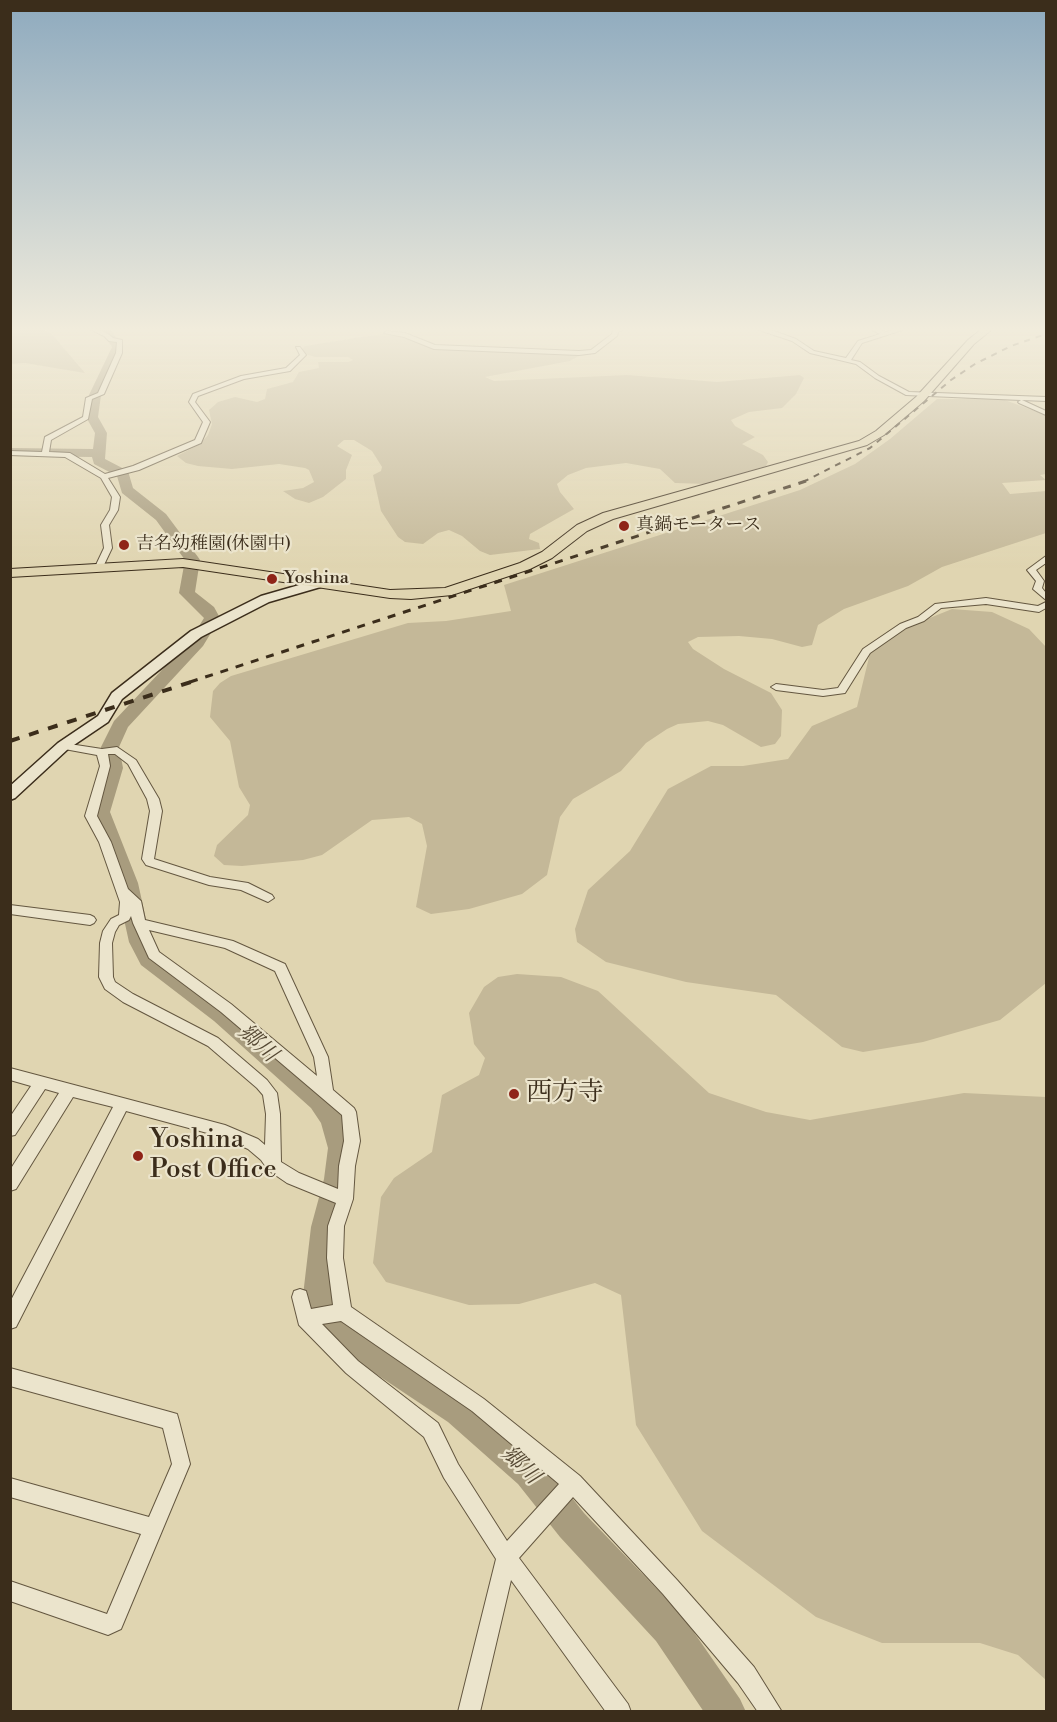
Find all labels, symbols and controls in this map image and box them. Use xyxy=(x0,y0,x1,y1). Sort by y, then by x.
place label: 真鍋モータース xyxy=(636,515,761,537)
marker: 真鍋モータース xyxy=(617,519,631,533)
place label: 吉名幼稚園(休園中) xyxy=(136,534,291,556)
marker: 吉名幼稚園(休園中) xyxy=(117,538,131,552)
place label: Yoshina xyxy=(284,568,349,590)
marker: Yoshina xyxy=(265,572,279,586)
water label: 郷川 xyxy=(232,1019,282,1069)
place label: 西方寺 xyxy=(526,1078,604,1110)
marker: 西方寺 xyxy=(507,1087,521,1101)
place label: Yoshina Post Office xyxy=(150,1125,277,1186)
marker: Yoshina Post Office xyxy=(131,1149,145,1163)
water label: 郷川 xyxy=(495,1441,545,1491)

